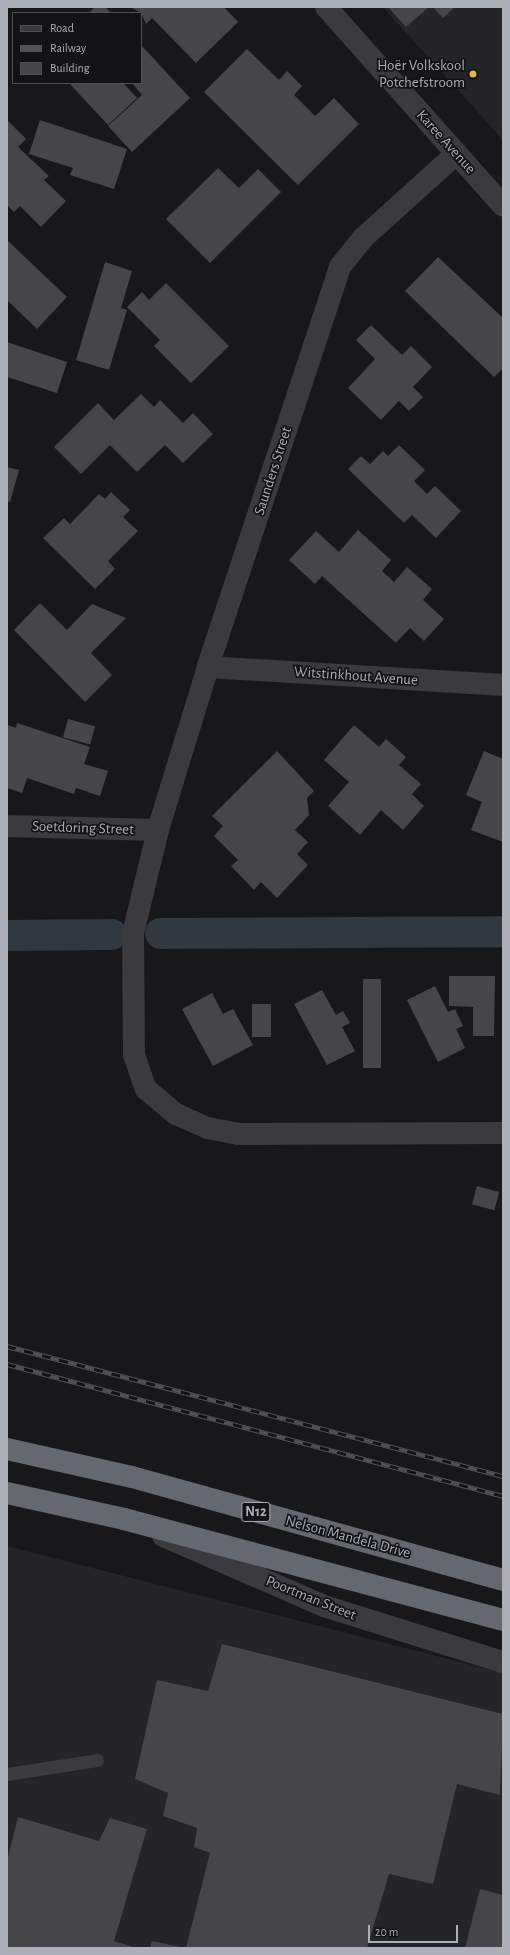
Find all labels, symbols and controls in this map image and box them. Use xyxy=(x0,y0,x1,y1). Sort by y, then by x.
legend xyxy=(12,12,142,84)
text: Road xyxy=(50,22,74,34)
text: Railway xyxy=(50,42,86,54)
place label: Hoër Volkskool Potchefstroom xyxy=(377,56,465,91)
text: Building xyxy=(50,62,90,74)
marker: Hoër Volkskool Potchefstroom xyxy=(468,69,478,79)
street label: Karee Avenue xyxy=(413,106,479,178)
street label: Saunders Street xyxy=(250,425,296,517)
street label: Witstinkhout Avenue xyxy=(293,663,419,689)
street label: Soetdoring Street xyxy=(32,817,134,839)
road number: N12 xyxy=(241,1500,271,1524)
street label: Nelson Mandela Drive xyxy=(283,1512,413,1562)
street label: Poortman Street xyxy=(263,1572,359,1624)
scale bar xyxy=(370,1917,460,1943)
text: 20 m xyxy=(375,1926,398,1938)

